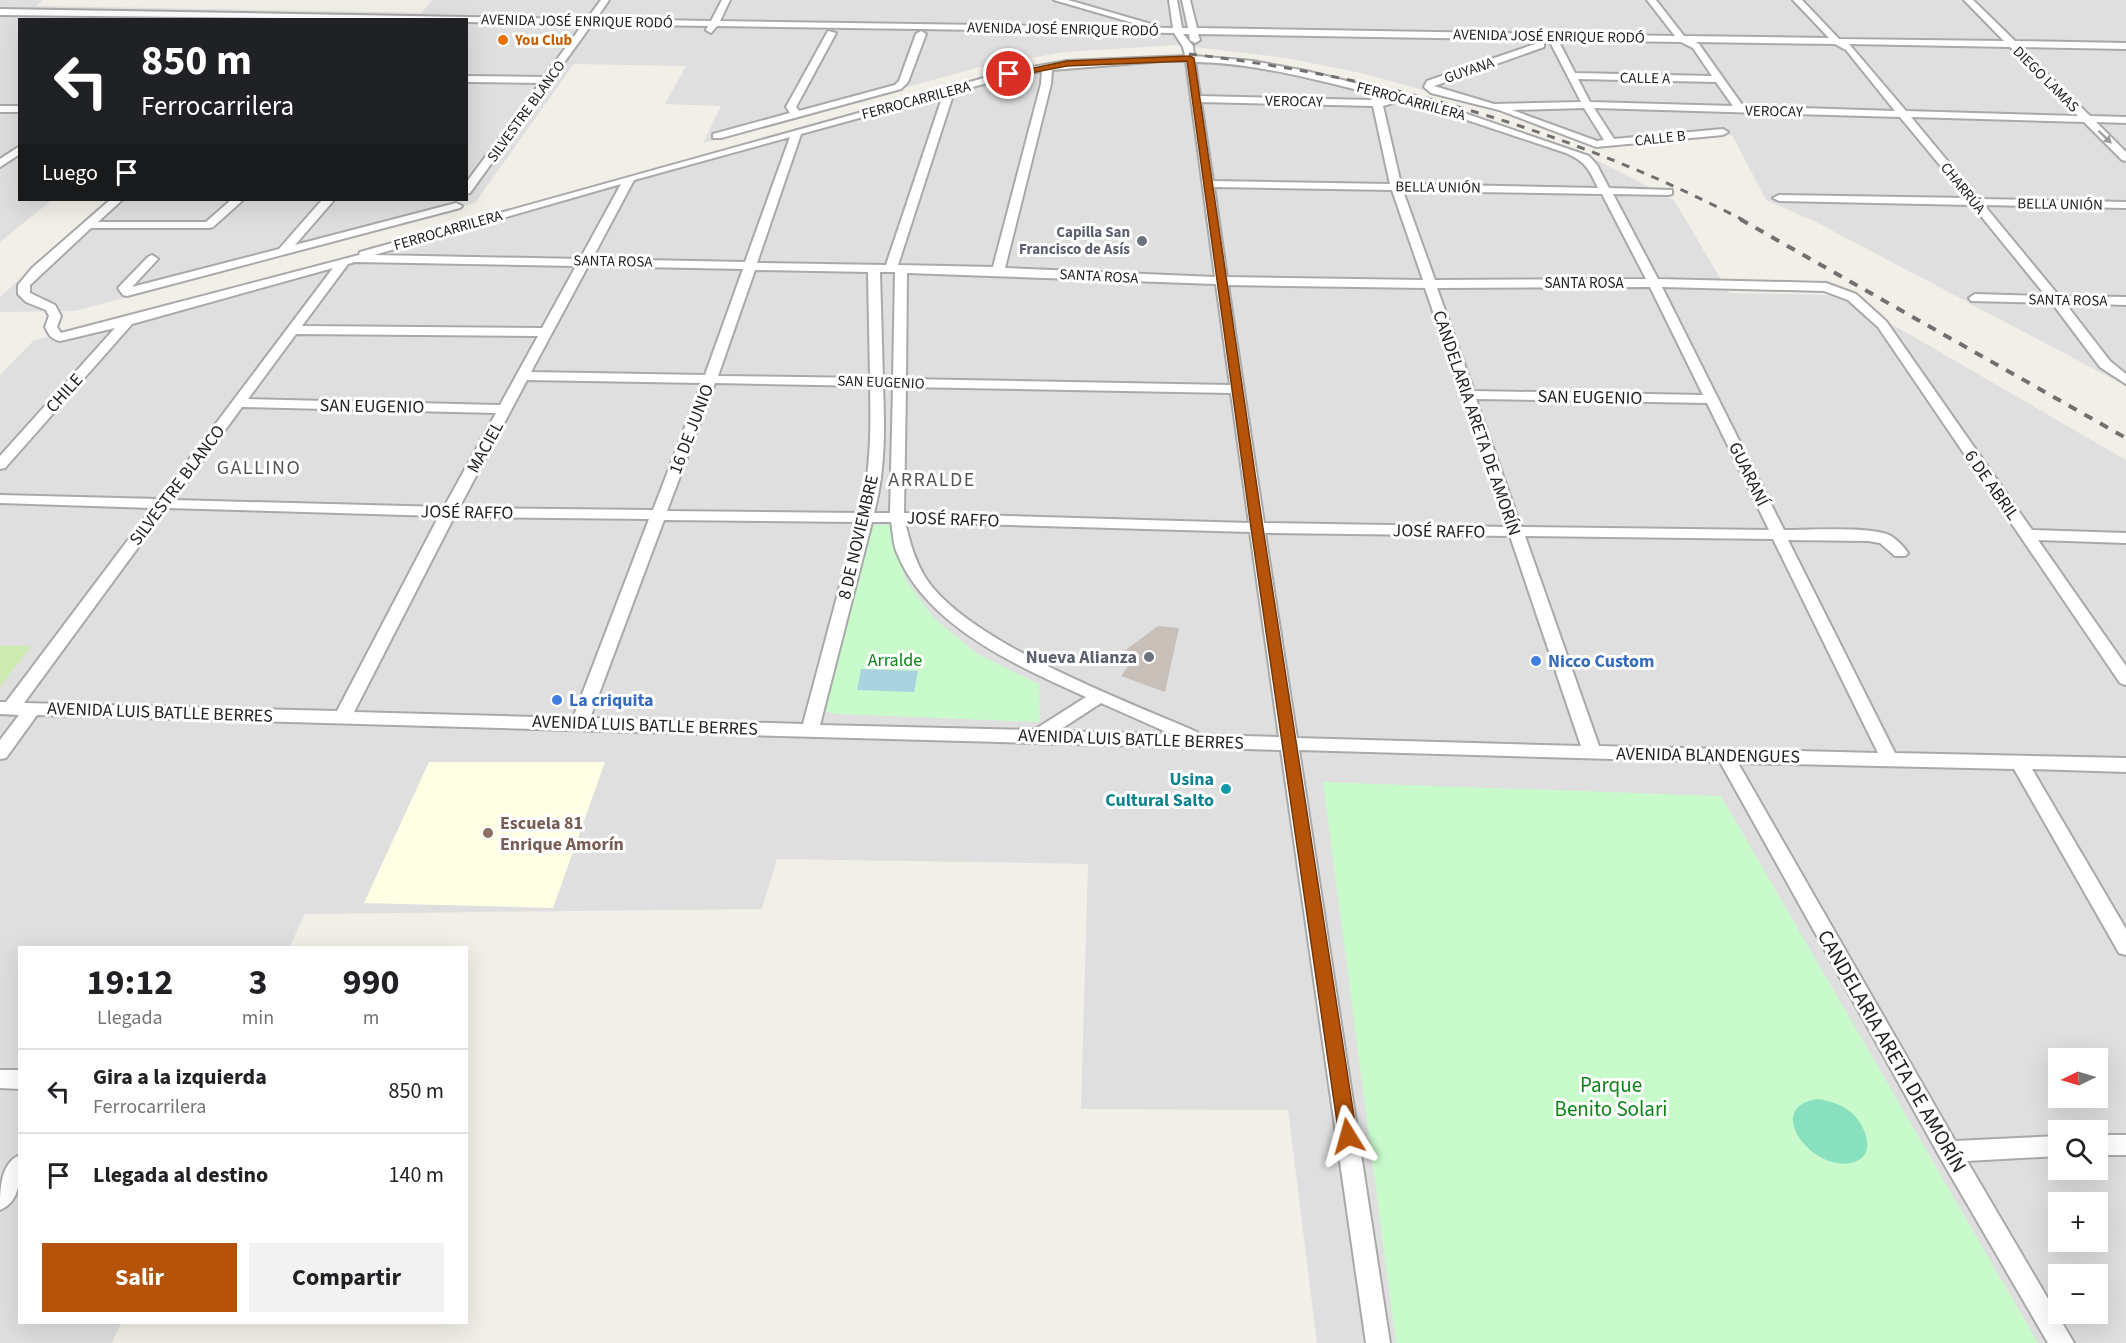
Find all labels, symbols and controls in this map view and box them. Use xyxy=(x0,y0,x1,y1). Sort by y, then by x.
street label: AVENIDA JOSÉ ENRIQUE RODÓ xyxy=(481,9,673,34)
street label: AVENIDA JOSÉ ENRIQUE RODÓ xyxy=(967,17,1159,42)
street label: AVENIDA JOSÉ ENRIQUE RODÓ xyxy=(1453,24,1645,49)
place label: You Club xyxy=(514,30,572,51)
text: 850 m xyxy=(141,31,252,91)
marker: You Club xyxy=(496,33,510,47)
icon: left xyxy=(42,42,120,120)
street label: DIEGO LAMAS xyxy=(2008,42,2083,117)
pin xyxy=(983,48,1034,99)
street label: GUYANA xyxy=(1441,52,1498,89)
street label: SILVESTRE BLANCO xyxy=(482,56,570,166)
icon: arrive xyxy=(992,57,1025,90)
street label: CALLE A xyxy=(1620,68,1671,89)
street label: FERROCARRILERA xyxy=(859,76,974,125)
street label: FERROCARRILERA xyxy=(1354,77,1468,126)
text: Ferrocarrilera xyxy=(141,87,294,126)
street label: VEROCAY xyxy=(1265,90,1324,113)
street label: VEROCAY xyxy=(1745,100,1804,123)
street label: CALLE B xyxy=(1634,125,1687,152)
one-way arrow xyxy=(2097,130,2112,144)
icon: arrive xyxy=(110,156,143,189)
text: Luego xyxy=(42,157,98,189)
street label: CHARRÚA xyxy=(1935,158,1991,219)
street label: BELLA UNIÓN xyxy=(1395,176,1481,199)
street label: BELLA UNIÓN xyxy=(2017,193,2103,216)
street label: FERROCARRILERA xyxy=(391,205,506,256)
place label: Capilla San Francisco de Asís xyxy=(1019,222,1130,260)
marker: Capilla San Francisco de Asís xyxy=(1135,234,1149,248)
street label: SANTA ROSA xyxy=(573,250,654,273)
street label: SANTA ROSA xyxy=(1059,264,1140,289)
street label: SANTA ROSA xyxy=(1544,273,1624,294)
street label: SANTA ROSA xyxy=(2028,289,2109,312)
street label: CANDELARIA ARETA DE AMORÍN xyxy=(1426,307,1527,539)
street label: CHILE xyxy=(40,368,89,418)
street label: SAN EUGENIO xyxy=(837,370,925,395)
street label: 16 DE JUNIO xyxy=(663,381,720,478)
street label: SAN EUGENIO xyxy=(1537,384,1643,411)
street label: SAN EUGENIO xyxy=(319,393,425,420)
street label: MACIEL xyxy=(461,417,510,478)
street label: SILVESTRE BLANCO xyxy=(124,420,231,551)
street label: GUARANÍ xyxy=(1722,438,1775,512)
street label: 6 DE ABRIL xyxy=(1958,445,2025,526)
district label: GALLINO xyxy=(217,454,301,482)
district label: ARRALDE xyxy=(888,466,976,494)
street label: 8 DE NOVIEMBRE xyxy=(832,472,885,602)
street label: JOSÉ RAFFO xyxy=(420,499,514,526)
street label: JOSÉ RAFFO xyxy=(906,505,1000,534)
street label: JOSÉ RAFFO xyxy=(1392,518,1486,545)
place label: Nueva Alianza xyxy=(1026,645,1137,670)
park label: Arralde xyxy=(868,648,922,673)
place label: Nicco Custom xyxy=(1548,649,1655,674)
marker: Nueva Alianza xyxy=(1142,650,1156,664)
marker: Nicco Custom xyxy=(1529,654,1543,668)
place label: La criquita xyxy=(569,688,654,713)
marker: La criquita xyxy=(550,693,564,707)
street label: AVENIDA LUIS BATLLE BERRES xyxy=(47,696,273,729)
street label: AVENIDA LUIS BATLLE BERRES xyxy=(532,709,758,742)
street label: AVENIDA LUIS BATLLE BERRES xyxy=(1018,723,1244,756)
street label: AVENIDA BLANDENGUES xyxy=(1616,741,1800,770)
place label: Usina Cultural Salto xyxy=(1105,767,1214,813)
marker: Usina Cultural Salto xyxy=(1219,782,1233,796)
place label: Escuela 81 Enrique Amorín xyxy=(500,811,624,857)
marker: Escuela 81 Enrique Amorín xyxy=(481,826,495,840)
street label: CANDELARIA ARETA DE AMORÍN xyxy=(1810,924,1974,1178)
text: 19:12 xyxy=(86,957,173,1008)
text: 3 xyxy=(248,957,267,1008)
text: 990 xyxy=(343,957,400,1008)
text: Llegada xyxy=(97,1004,163,1032)
text: min xyxy=(242,1004,274,1032)
text: m xyxy=(363,1004,379,1032)
north arrow xyxy=(2048,1048,2108,1108)
map controls xyxy=(2048,1048,2108,1324)
text: Gira a la izquierda xyxy=(93,1061,267,1093)
park label: Parque Benito Solari xyxy=(1555,1070,1667,1124)
icon: left xyxy=(42,1075,75,1108)
text: 850 m xyxy=(389,1075,444,1107)
text: Ferrocarrilera xyxy=(93,1093,206,1121)
position arrow xyxy=(1316,1104,1380,1168)
button: search xyxy=(2048,1120,2108,1180)
icon: arrive xyxy=(42,1159,75,1192)
text: Llegada al destino xyxy=(93,1159,268,1191)
text: 140 m xyxy=(389,1159,444,1191)
button: + xyxy=(2048,1192,2108,1252)
button: Salir xyxy=(42,1243,237,1312)
button: Compartir xyxy=(249,1243,444,1312)
button: − xyxy=(2048,1264,2108,1324)

